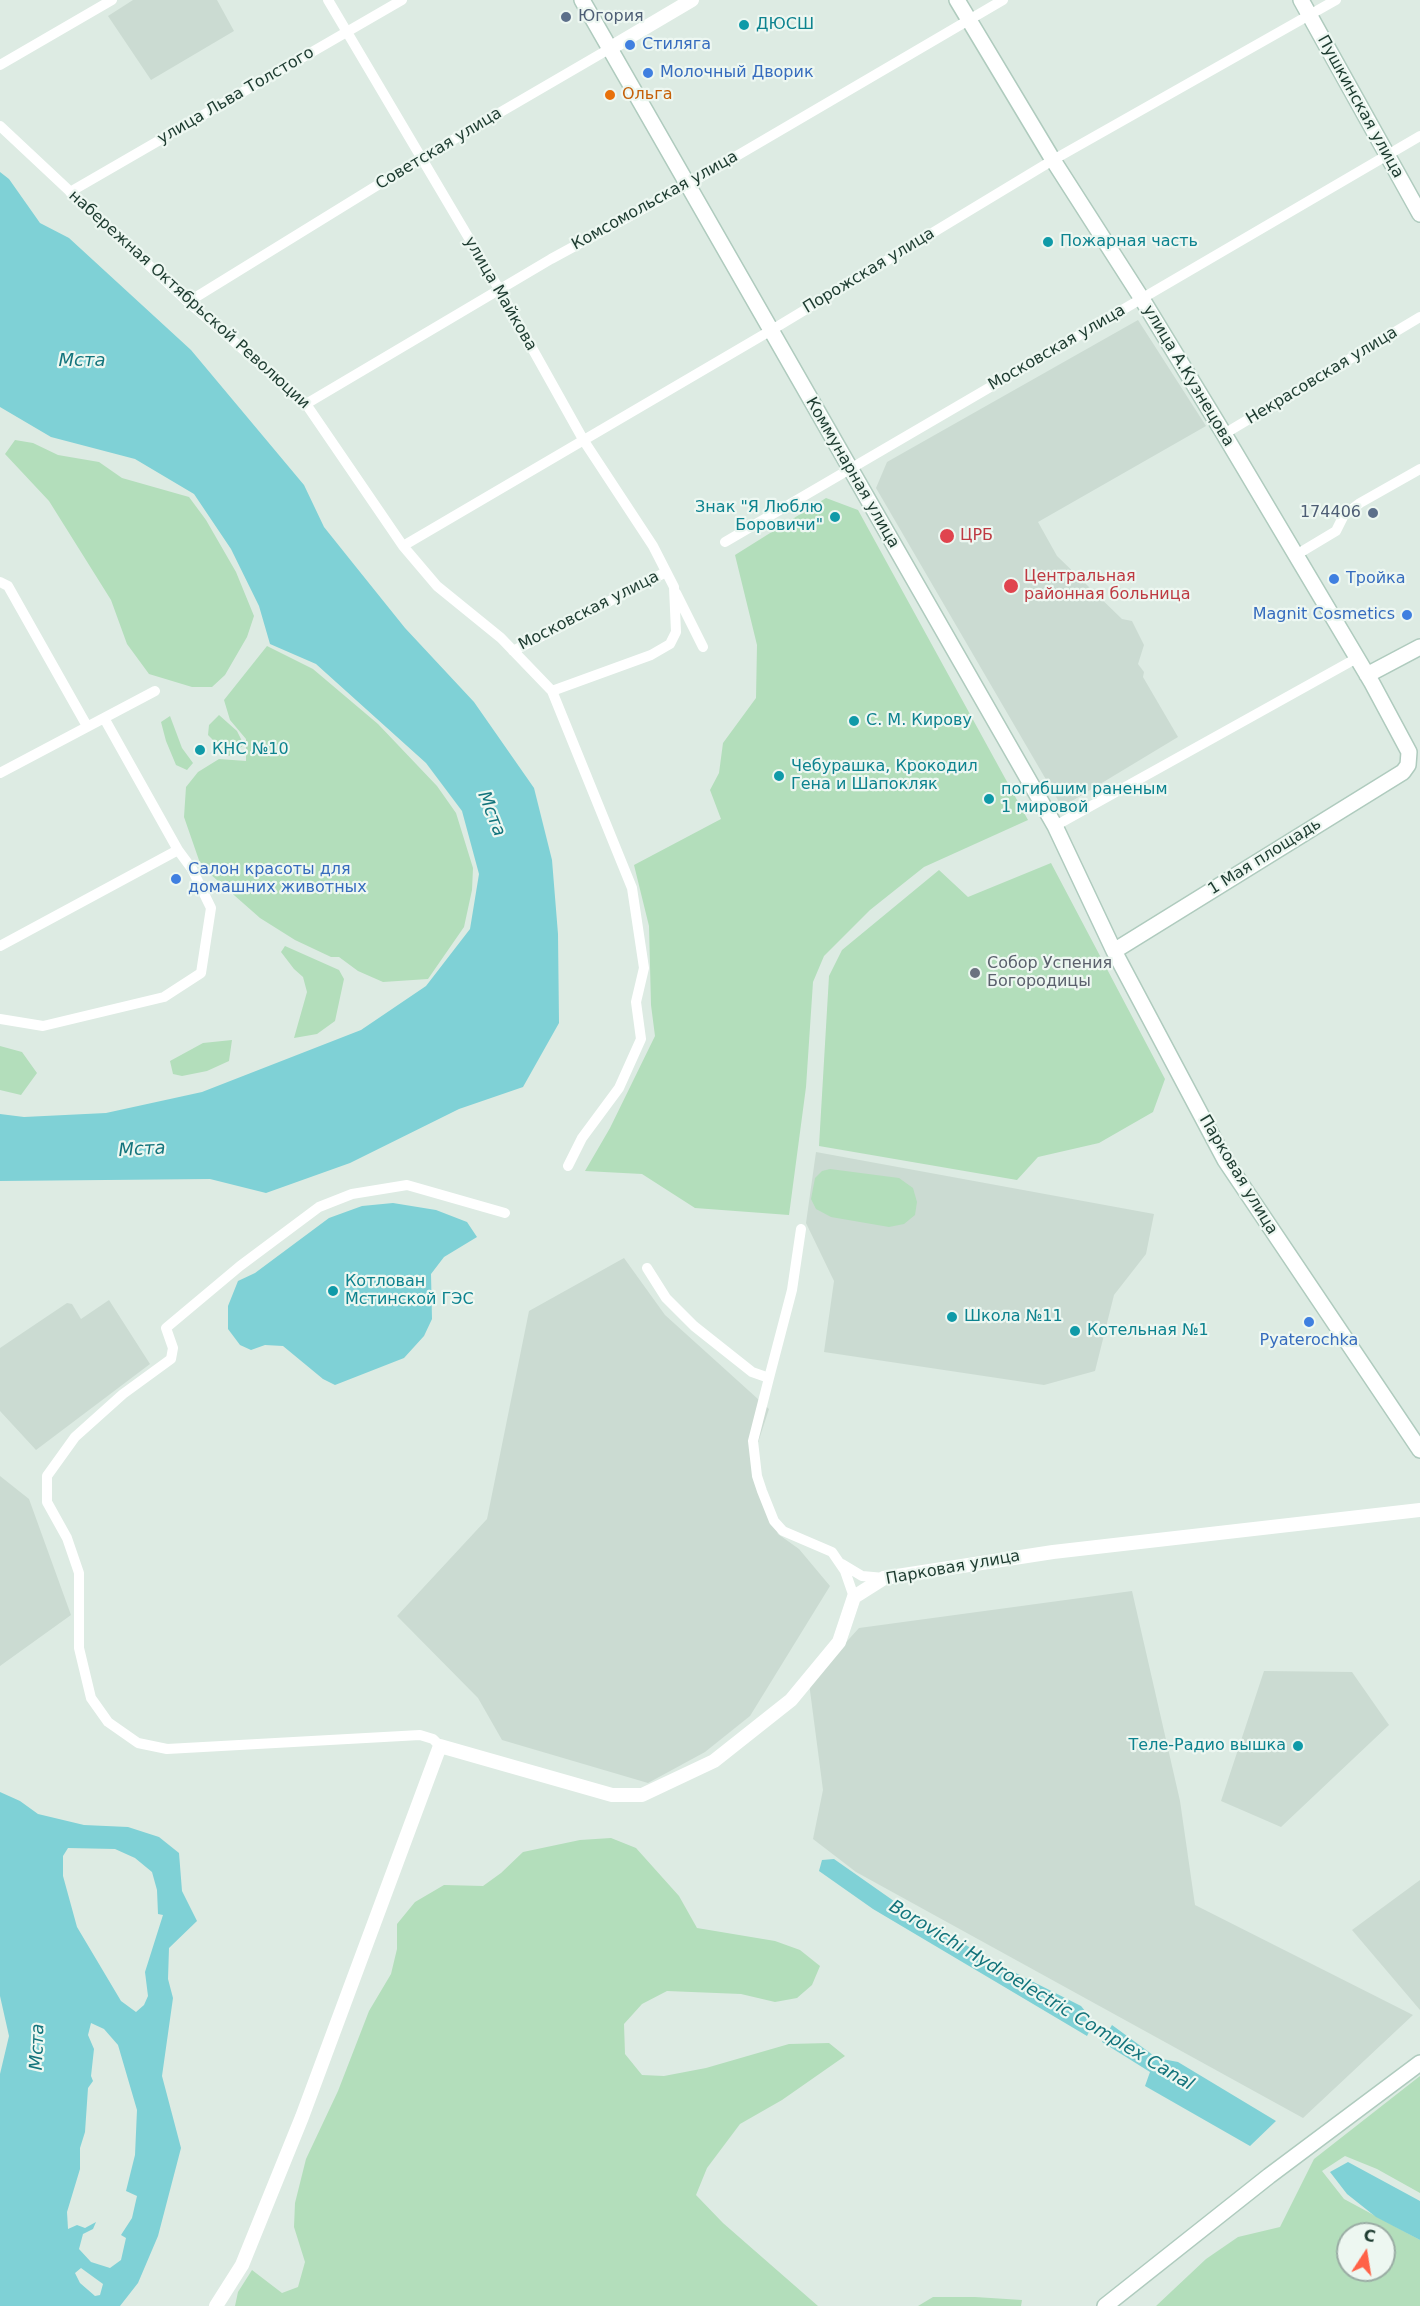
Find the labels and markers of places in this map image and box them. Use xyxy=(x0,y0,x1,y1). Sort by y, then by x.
place label: Югория xyxy=(578,7,644,27)
marker: Югория xyxy=(559,10,573,24)
place label: ДЮСШ xyxy=(756,15,814,35)
marker: ДЮСШ xyxy=(737,18,751,32)
place label: Стиляга xyxy=(642,35,711,55)
marker: Стиляга xyxy=(623,38,637,52)
place label: Молочный Дворик xyxy=(660,63,814,83)
marker: Молочный Дворик xyxy=(641,66,655,80)
place label: Ольга xyxy=(622,85,672,105)
marker: Ольга xyxy=(603,88,617,102)
place label: Пожарная часть xyxy=(1060,232,1198,252)
marker: Пожарная часть xyxy=(1041,235,1055,249)
place label: Знак "Я Люблю Боровичи" xyxy=(695,498,823,536)
place label: 174406 xyxy=(1300,503,1361,523)
marker: 174406 xyxy=(1366,506,1380,520)
marker: Знак "Я Люблю Боровичи" xyxy=(828,510,842,524)
place label: ЦРБ xyxy=(960,526,993,546)
marker: ЦРБ xyxy=(938,527,956,545)
place label: Центральная районная больница xyxy=(1024,567,1190,605)
place label: Тройка xyxy=(1346,569,1406,589)
marker: Тройка xyxy=(1327,572,1341,586)
marker: Центральная районная больница xyxy=(1002,577,1020,595)
place label: Magnit Cosmetics xyxy=(1253,605,1395,625)
marker: Magnit Cosmetics xyxy=(1400,608,1414,622)
place label: С. М. Кирову xyxy=(866,711,972,731)
marker: С. М. Кирову xyxy=(847,714,861,728)
place label: КНС №10 xyxy=(212,740,289,760)
marker: КНС №10 xyxy=(193,743,207,757)
place label: Чебурашка, Крокодил Гена и Шапокляк xyxy=(791,757,978,795)
marker: Чебурашка, Крокодил Гена и Шапокляк xyxy=(772,769,786,783)
place label: погибшим раненым 1 мировой xyxy=(1001,780,1168,818)
marker: погибшим раненым 1 мировой xyxy=(982,792,996,806)
place label: Салон красоты для домашних животных xyxy=(188,860,367,898)
marker: Салон красоты для домашних животных xyxy=(169,872,183,886)
place label: Собор Успения Богородицы xyxy=(987,954,1112,992)
marker: Собор Успения Богородицы xyxy=(968,966,982,980)
place label: Котлован Мстинской ГЭС xyxy=(345,1272,474,1310)
marker: Котлован Мстинской ГЭС xyxy=(326,1284,340,1298)
place label: Школа №11 xyxy=(964,1307,1063,1327)
marker: Школа №11 xyxy=(945,1310,959,1324)
marker: Pyaterochka xyxy=(1302,1315,1316,1329)
place label: Котельная №1 xyxy=(1087,1321,1209,1341)
marker: Котельная №1 xyxy=(1068,1324,1082,1338)
place label: Pyaterochka xyxy=(1260,1331,1358,1351)
place label: Теле-Радио вышка xyxy=(1129,1736,1286,1756)
marker: Теле-Радио вышка xyxy=(1291,1739,1305,1753)

